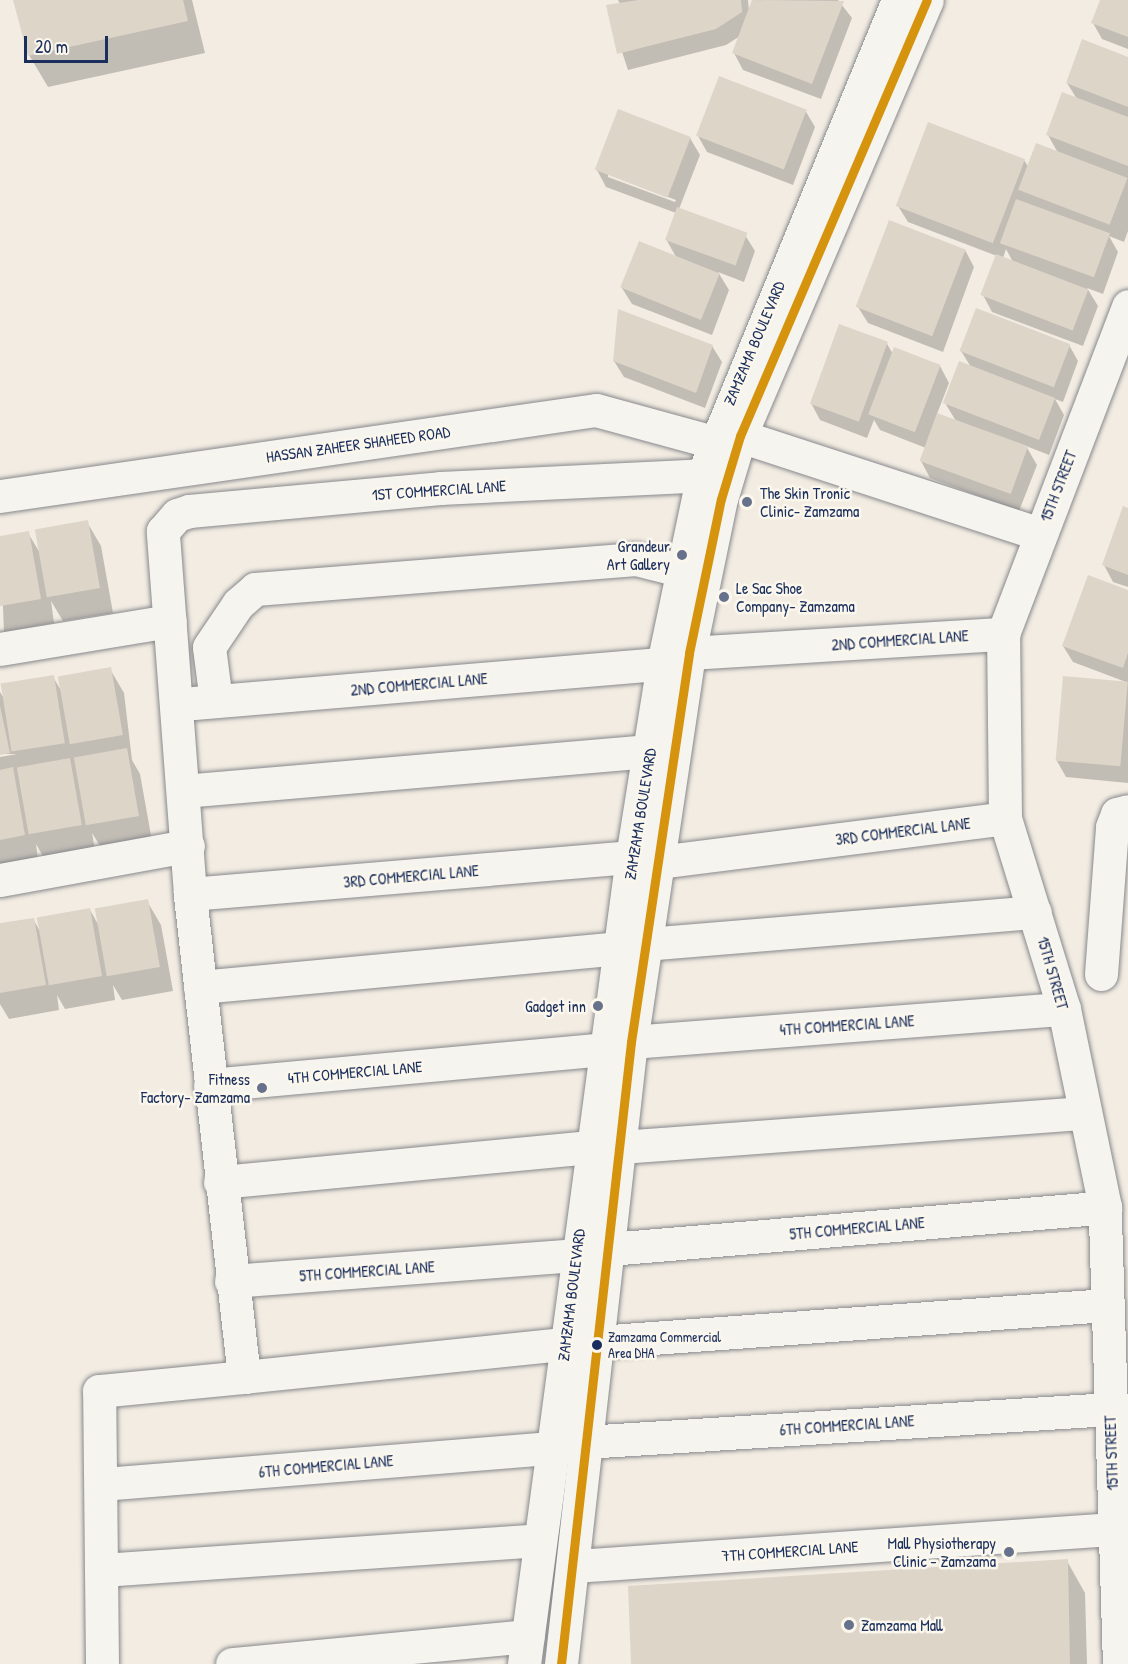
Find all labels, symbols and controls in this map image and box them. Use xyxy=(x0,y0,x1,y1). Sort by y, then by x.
scale bar xyxy=(27,24,111,62)
text: 20 m xyxy=(35,34,68,59)
street label: ZAMZAMA BOULEVARD xyxy=(719,278,789,408)
street label: HASSAN ZAHEER SHAHEED ROAD xyxy=(265,422,451,466)
street label: 15TH STREET xyxy=(1036,448,1080,524)
street label: 1ST COMMERCIAL LANE xyxy=(371,476,507,504)
place label: The Skin Tronic Clinic- Zamzama xyxy=(760,483,859,521)
marker: The Skin Tronic Clinic- Zamzama xyxy=(738,493,756,511)
place label: Grandeur Art Gallery xyxy=(607,536,670,574)
marker: Grandeur Art Gallery xyxy=(675,548,689,562)
place label: Le Sac Shoe Company- Zamzama xyxy=(736,578,855,616)
marker: Le Sac Shoe Company- Zamzama xyxy=(717,590,731,604)
street label: 2ND COMMERCIAL LANE xyxy=(831,626,969,654)
street label: 2ND COMMERCIAL LANE xyxy=(350,668,488,700)
street label: ZAMZAMA BOULEVARD xyxy=(620,747,660,881)
street label: 3RD COMMERCIAL LANE xyxy=(834,813,972,849)
street label: 3RD COMMERCIAL LANE xyxy=(342,861,480,891)
street label: 15TH STREET xyxy=(1033,934,1073,1012)
place label: Gadget inn xyxy=(525,996,586,1016)
marker: Gadget inn xyxy=(591,999,605,1013)
street label: 4TH COMMERCIAL LANE xyxy=(779,1011,915,1039)
street label: 4TH COMMERCIAL LANE xyxy=(287,1057,423,1087)
place label: Fitness Factory- Zamzama xyxy=(141,1069,250,1107)
marker: Fitness Factory- Zamzama xyxy=(255,1081,269,1095)
street label: 5TH COMMERCIAL LANE xyxy=(789,1213,925,1243)
street label: ZAMZAMA BOULEVARD xyxy=(553,1228,589,1362)
street label: 5TH COMMERCIAL LANE xyxy=(299,1257,435,1285)
place label: Zamzama Commercial Area DHA xyxy=(608,1329,721,1362)
marker: Zamzama Commercial Area DHA xyxy=(591,1339,603,1351)
street label: 6TH COMMERCIAL LANE xyxy=(779,1411,915,1439)
street label: 15TH STREET xyxy=(1100,1415,1122,1491)
street label: 6TH COMMERCIAL LANE xyxy=(258,1451,394,1481)
place label: Mall Physiotherapy Clinic - Zamzama xyxy=(888,1533,996,1571)
street label: 7TH COMMERCIAL LANE xyxy=(721,1537,859,1565)
marker: Mall Physiotherapy Clinic - Zamzama xyxy=(1000,1543,1018,1561)
place label: Zamzama Mall xyxy=(861,1615,943,1635)
marker: Zamzama Mall xyxy=(842,1618,856,1632)

